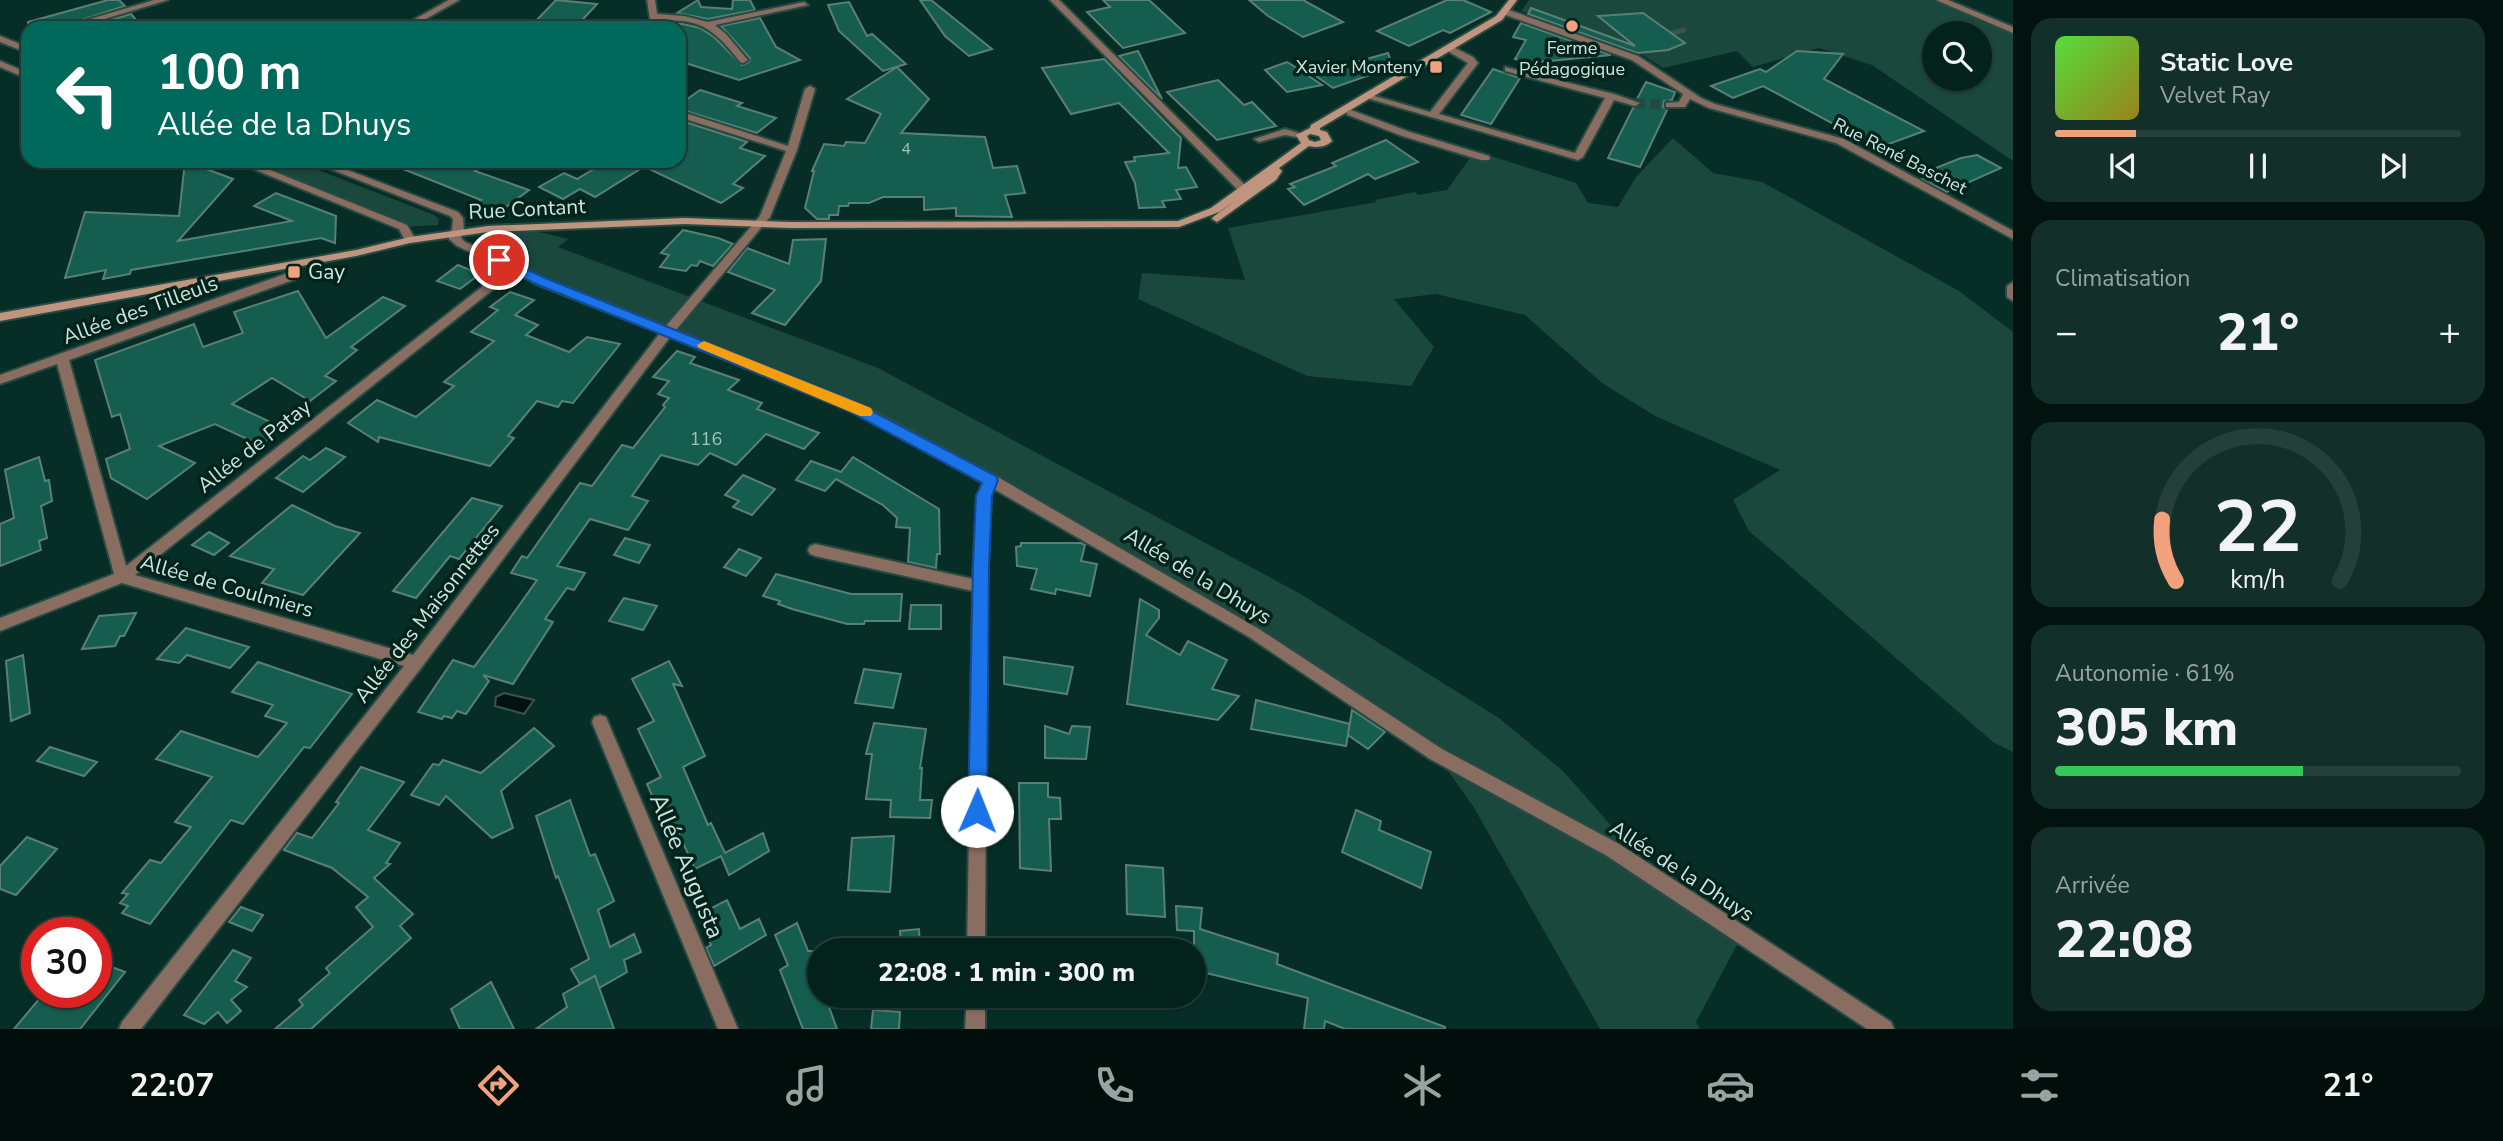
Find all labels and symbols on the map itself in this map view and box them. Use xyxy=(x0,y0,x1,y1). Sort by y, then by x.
marker: Ferme Pédagogique xyxy=(1564,18,1580,34)
place label: Ferme Pédagogique xyxy=(1519,36,1625,81)
place label: Xavier Monteny xyxy=(1296,55,1423,79)
marker: Xavier Monteny xyxy=(1428,59,1444,75)
street label: Rue René Baschet xyxy=(1829,112,1972,200)
house number: 4 xyxy=(901,138,911,160)
street label: Rue Contant xyxy=(468,192,587,226)
pin xyxy=(469,230,529,290)
place label: Gay xyxy=(308,258,345,286)
marker: Gay xyxy=(286,264,302,280)
street label: Allée des Tilleuls xyxy=(58,269,222,351)
street label: Allée de Patay xyxy=(191,393,317,499)
house number: 116 xyxy=(690,427,722,451)
street label: Allée des Maisonnettes xyxy=(348,517,506,709)
street label: Allée de la Dhuys xyxy=(1119,521,1277,631)
street label: Allée de Coulmiers xyxy=(137,548,317,624)
position arrow xyxy=(940,774,1014,848)
street label: Allée Augusta xyxy=(642,789,732,943)
street label: Allée de la Dhuys xyxy=(1604,814,1760,928)
speed limit sign: 30 xyxy=(21,917,112,1008)

